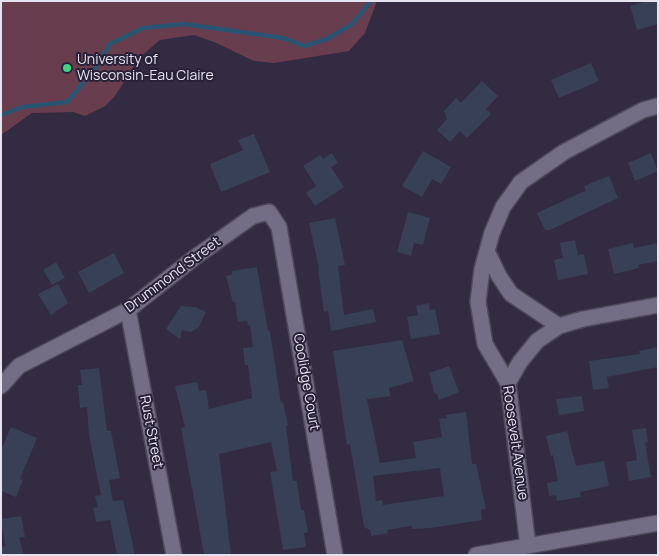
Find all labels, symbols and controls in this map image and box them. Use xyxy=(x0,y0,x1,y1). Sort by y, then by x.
place label: University of Wisconsin-Eau Claire xyxy=(77,52,214,84)
marker: University of Wisconsin-Eau Claire xyxy=(61,62,73,74)
street label: Drummond Street xyxy=(122,234,224,316)
street label: Coolidge Court xyxy=(289,332,323,432)
street label: Roosevelt Avenue xyxy=(499,385,531,501)
street label: Rust Street xyxy=(136,394,166,470)

